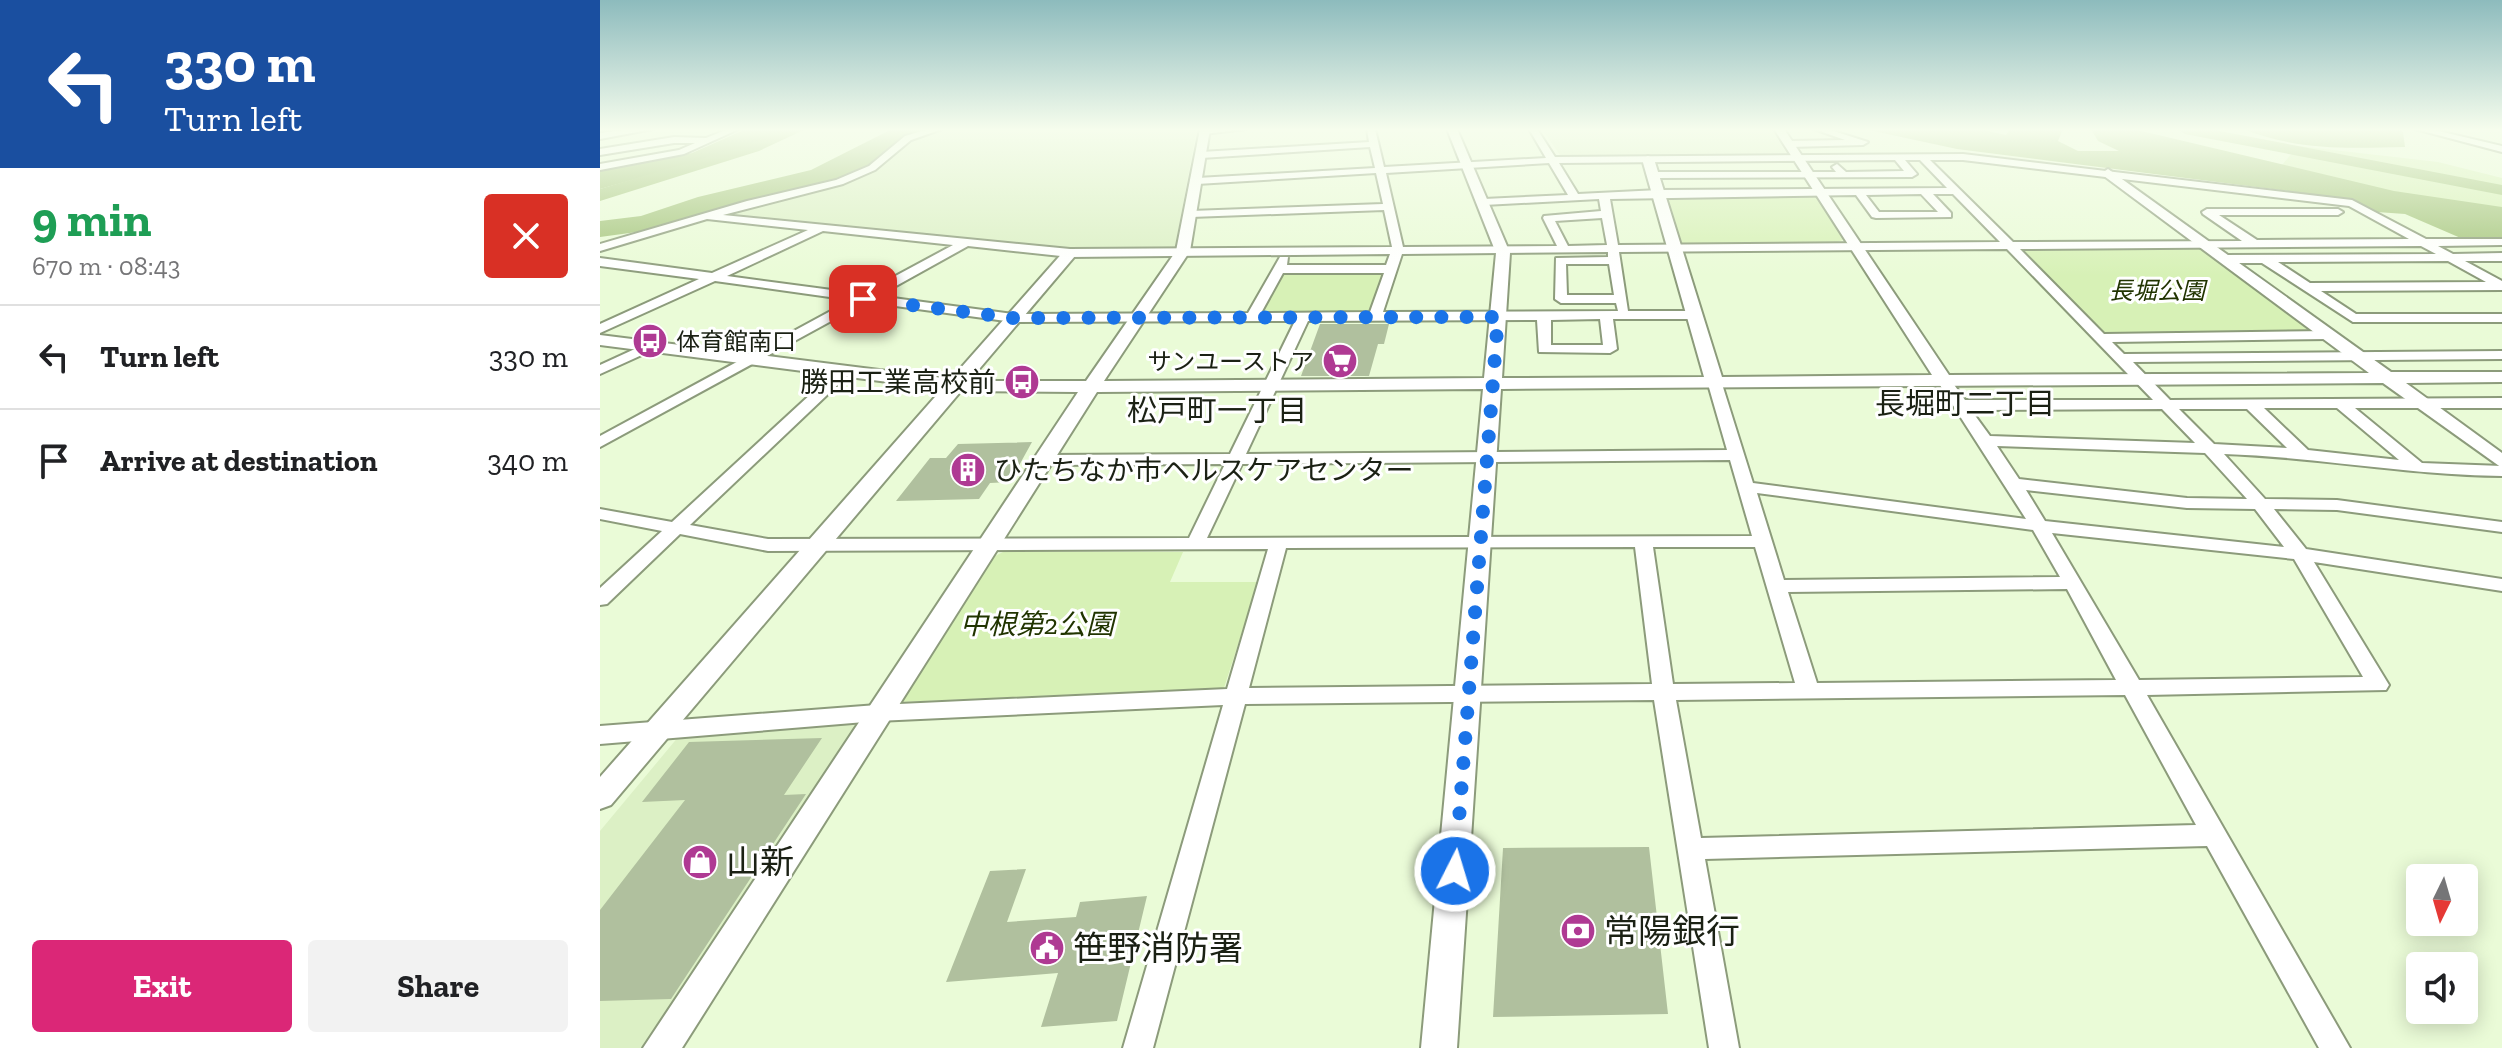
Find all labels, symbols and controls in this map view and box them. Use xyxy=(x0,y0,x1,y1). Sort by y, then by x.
text: 330 m xyxy=(164,29,315,96)
icon: left xyxy=(32,32,136,136)
text: Turn left xyxy=(164,97,302,140)
text: 9 min xyxy=(32,191,152,248)
button: close xyxy=(484,194,568,278)
text: 670 m · 08:43 xyxy=(32,250,180,282)
pin xyxy=(829,265,897,333)
park label: 長堀公園 xyxy=(2109,276,2208,305)
icon: arrive xyxy=(841,277,885,321)
bus stop icon: 体育館南口 xyxy=(631,322,669,360)
place label: 体育館南口 xyxy=(676,327,796,356)
icon: left xyxy=(32,335,76,379)
text: Turn left xyxy=(100,339,219,375)
text: 330 m xyxy=(489,339,568,375)
supermarket icon: サンユーストア xyxy=(1321,342,1359,380)
place label: サンユーストア xyxy=(1147,347,1314,376)
bus stop icon: 勝田工業高校前 xyxy=(1003,363,1041,401)
place label: 勝田工業高校前 xyxy=(800,366,996,399)
district label: 長堀町二丁目 xyxy=(1875,386,2055,422)
district label: 松戸町一丁目 xyxy=(1127,393,1307,429)
icon: arrive xyxy=(32,439,76,483)
text: Arrive at destination xyxy=(100,443,377,479)
text: 340 m xyxy=(487,443,568,479)
building icon: ひたちなか市ヘルスケアセンター xyxy=(949,451,987,489)
place label: ひたちなか市ヘルスケアセンター xyxy=(994,454,1413,487)
park label: 中根第2公園 xyxy=(960,608,1118,641)
position arrow xyxy=(1413,829,1497,913)
place label: 山新 xyxy=(726,842,794,883)
shop icon: 山新 xyxy=(681,843,719,881)
north arrow xyxy=(2406,864,2478,936)
map controls xyxy=(2406,864,2478,1024)
place label: 常陽銀行 xyxy=(1604,911,1740,952)
bank icon: 常陽銀行 xyxy=(1559,912,1597,950)
place label: 笹野消防署 xyxy=(1073,928,1243,969)
public building icon: 笹野消防署 xyxy=(1028,929,1066,967)
button: Exit xyxy=(32,940,292,1032)
button: Share xyxy=(308,940,568,1032)
button: sound xyxy=(2406,952,2478,1024)

